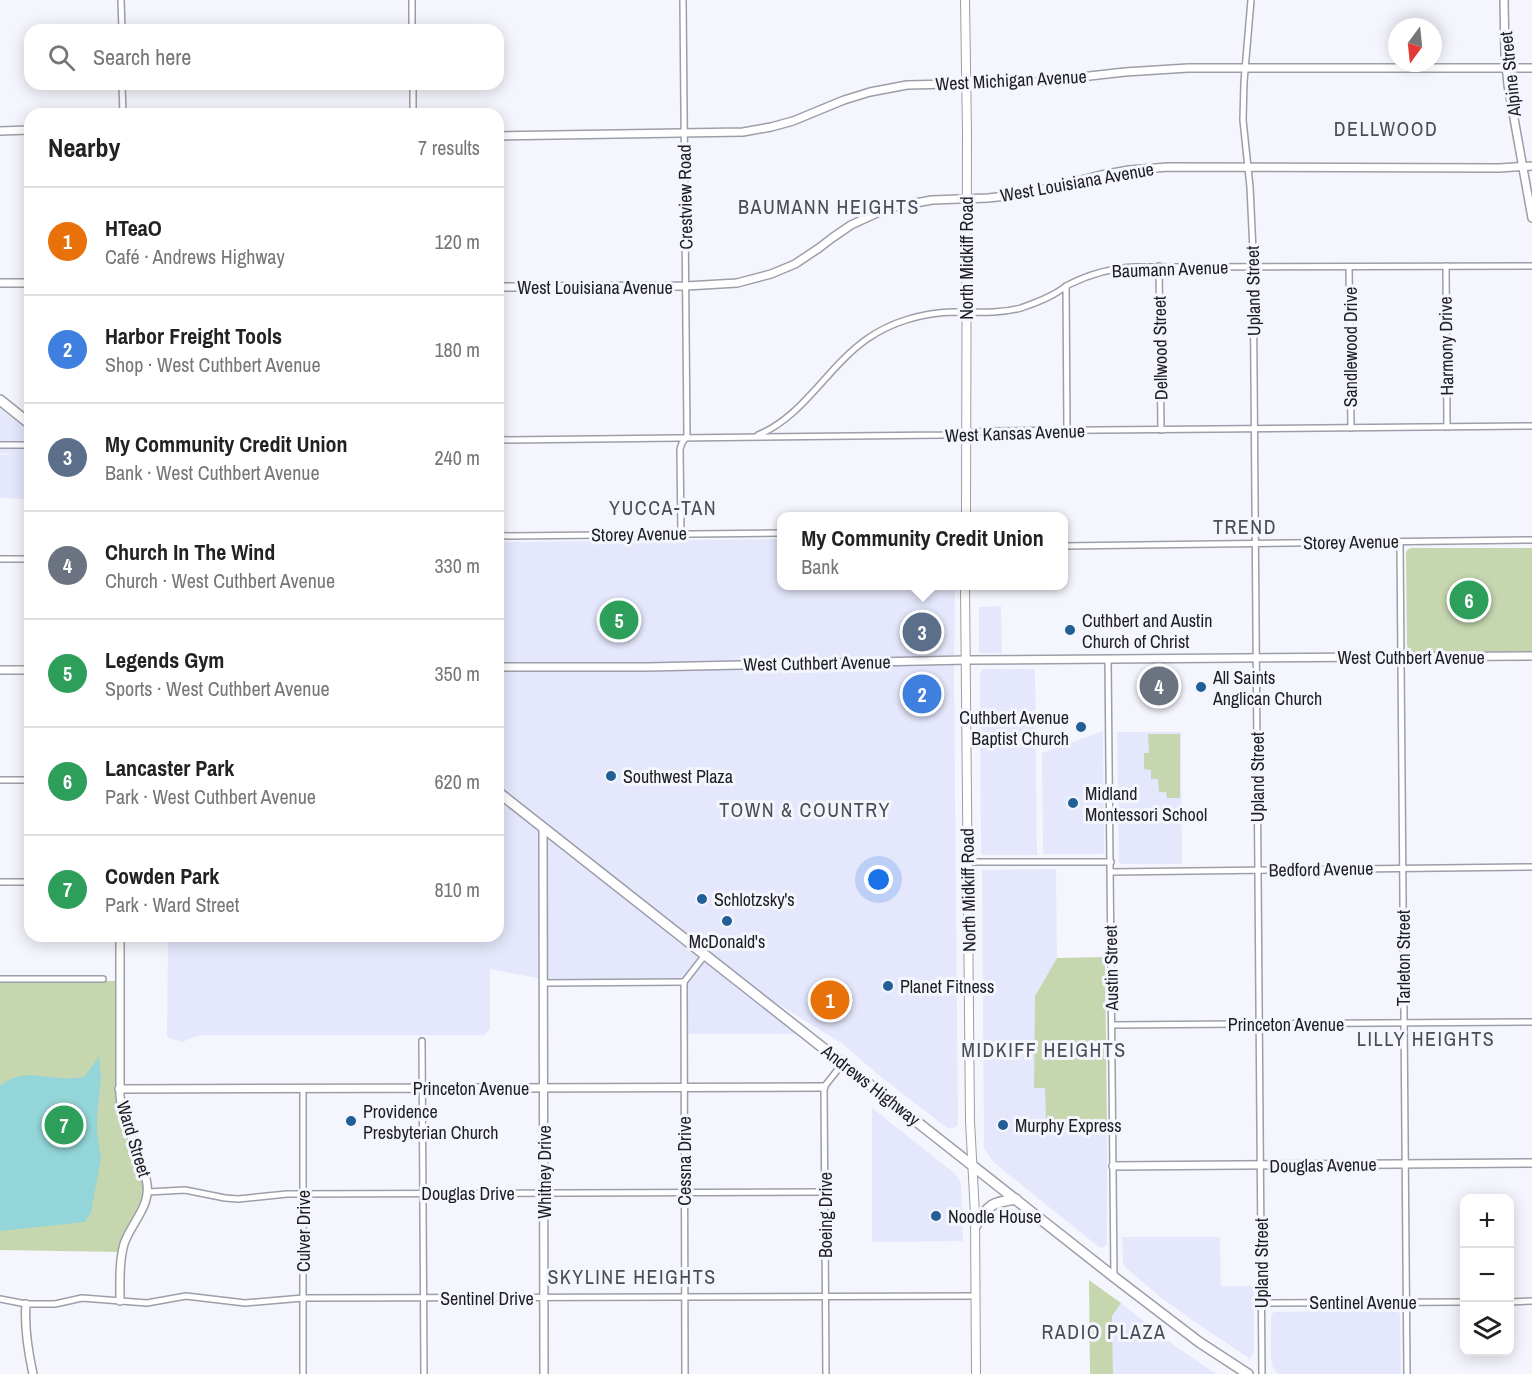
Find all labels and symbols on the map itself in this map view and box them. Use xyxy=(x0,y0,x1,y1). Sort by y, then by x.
north arrow xyxy=(1388,18,1442,72)
street label: Alpine Street xyxy=(1493,30,1527,119)
street label: West Michigan Avenue xyxy=(935,64,1087,96)
district label: DELLWOOD xyxy=(1334,115,1438,142)
street label: Crestview Road xyxy=(672,144,698,250)
street label: West Louisiana Avenue xyxy=(998,156,1156,208)
district label: BAUMANN HEIGHTS xyxy=(738,193,920,220)
street label: North Midkiff Road xyxy=(954,196,979,320)
street label: Upland Street xyxy=(1240,246,1266,336)
street label: Baumann Avenue xyxy=(1111,254,1229,284)
street label: West Louisiana Avenue xyxy=(517,275,673,300)
street label: Sandlewood Drive xyxy=(1338,287,1363,407)
street label: Dellwood Street xyxy=(1147,296,1173,400)
street label: Harmony Drive xyxy=(1433,296,1459,396)
street label: West Kansas Avenue xyxy=(945,418,1085,448)
district label: YUCCA-TAN xyxy=(609,494,717,521)
district label: TREND xyxy=(1213,513,1277,540)
street label: Storey Avenue xyxy=(591,521,687,547)
street label: Storey Avenue xyxy=(1303,529,1399,555)
pin: 6 xyxy=(1450,578,1488,622)
pin: 5 xyxy=(600,598,638,642)
place label: Cuthbert and Austin Church of Christ xyxy=(1082,608,1212,654)
pin: 3 xyxy=(902,610,942,654)
marker: Cuthbert and Austin Church of Christ xyxy=(1063,623,1077,637)
street label: West Cuthbert Avenue xyxy=(1337,645,1485,670)
street label: West Cuthbert Avenue xyxy=(743,649,891,677)
pin: 4 xyxy=(1140,664,1178,708)
place label: All Saints Anglican Church xyxy=(1212,665,1322,711)
pin: 2 xyxy=(902,672,942,716)
marker: All Saints Anglican Church xyxy=(1194,680,1208,694)
place label: Cuthbert Avenue Baptist Church xyxy=(959,705,1069,751)
marker: Cuthbert Avenue Baptist Church xyxy=(1074,720,1088,734)
street label: Upland Street xyxy=(1245,732,1270,822)
place label: Southwest Plaza xyxy=(623,764,733,789)
marker: Southwest Plaza xyxy=(604,769,618,783)
place label: Midland Montessori School xyxy=(1085,781,1207,827)
district label: TOWN & COUNTRY xyxy=(719,796,891,823)
marker: Midland Montessori School xyxy=(1066,796,1080,810)
street label: North Midkiff Road xyxy=(954,828,982,952)
street label: Bedford Avenue xyxy=(1268,856,1374,882)
your location xyxy=(864,865,893,894)
place label: Schlotzsky's xyxy=(714,887,795,912)
marker: Schlotzsky's xyxy=(695,892,709,906)
street label: Tarleton Street xyxy=(1391,910,1416,1006)
marker: McDonald's xyxy=(720,914,734,928)
street label: Austin Street xyxy=(1098,925,1124,1012)
place label: McDonald's xyxy=(689,929,765,954)
place label: Planet Fitness xyxy=(900,974,994,999)
pin: 1 xyxy=(810,978,850,1022)
marker: Planet Fitness xyxy=(881,979,895,993)
street label: Princeton Avenue xyxy=(1228,1012,1344,1037)
district label: LILLY HEIGHTS xyxy=(1357,1025,1495,1052)
district label: MIDKIFF HEIGHTS xyxy=(961,1036,1127,1063)
street label: Andrews Highway xyxy=(816,1038,926,1132)
street label: Princeton Avenue xyxy=(413,1076,529,1101)
street label: Ward Street xyxy=(111,1098,157,1180)
place label: Providence Presbyterian Church xyxy=(363,1099,498,1145)
pin: 7 xyxy=(44,1102,84,1148)
place label: Murphy Express xyxy=(1015,1113,1122,1138)
marker: Providence Presbyterian Church xyxy=(344,1114,358,1128)
street label: Cessna Drive xyxy=(672,1116,697,1206)
marker: Murphy Express xyxy=(996,1118,1010,1132)
street label: Whitney Drive xyxy=(532,1125,557,1219)
street label: Douglas Avenue xyxy=(1269,1152,1377,1178)
street label: Boeing Drive xyxy=(813,1172,838,1258)
street label: Douglas Drive xyxy=(421,1181,515,1206)
street label: Culver Drive xyxy=(291,1190,316,1272)
place label: Noodle House xyxy=(948,1204,1042,1229)
marker: Noodle House xyxy=(929,1209,943,1223)
street label: Upland Street xyxy=(1249,1218,1274,1308)
district label: SKYLINE HEIGHTS xyxy=(547,1263,717,1290)
street label: Sentinel Drive xyxy=(440,1286,534,1311)
street label: Sentinel Avenue xyxy=(1309,1290,1417,1315)
district label: RADIO PLAZA xyxy=(1042,1318,1166,1345)

